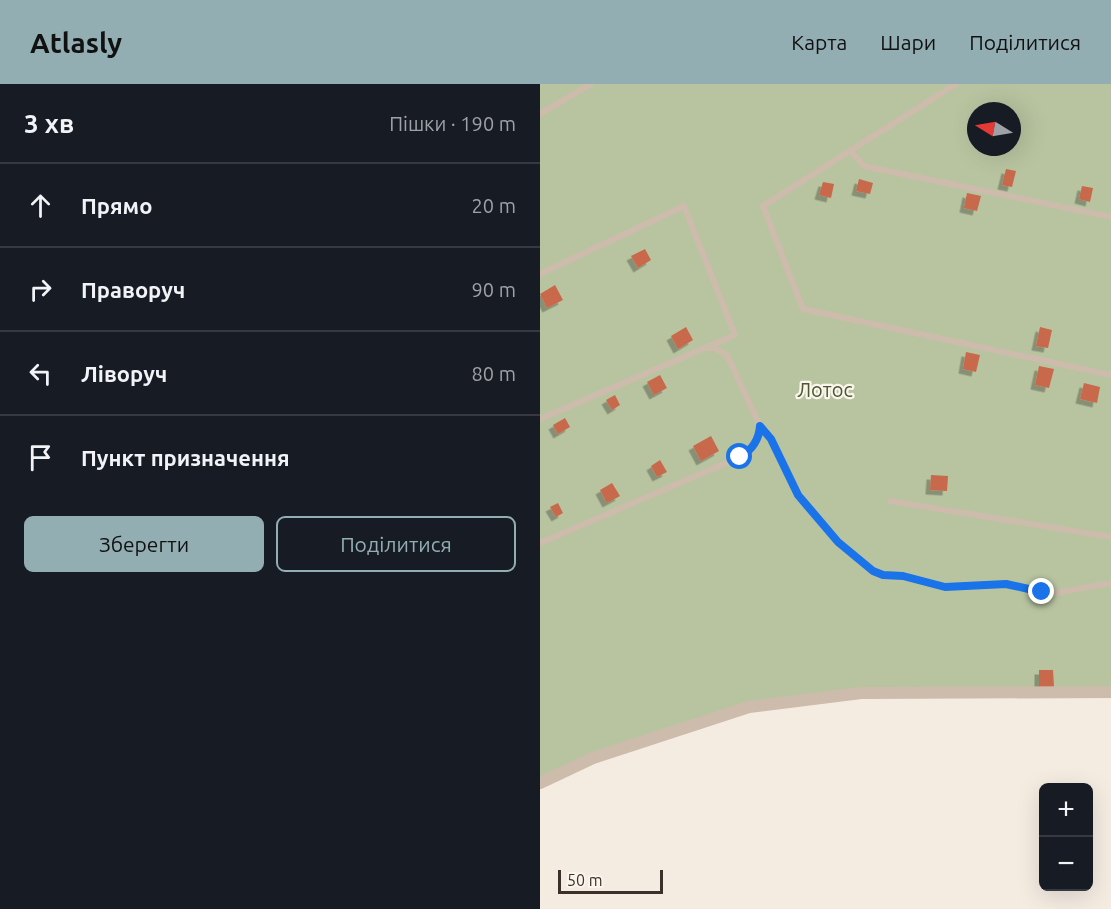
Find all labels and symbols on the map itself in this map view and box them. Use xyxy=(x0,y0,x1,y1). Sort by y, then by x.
north arrow xyxy=(967,102,1021,156)
park label: Лотос xyxy=(797,378,853,401)
route start xyxy=(726,443,752,469)
route end xyxy=(1028,578,1054,604)
scale bar xyxy=(558,867,663,894)

